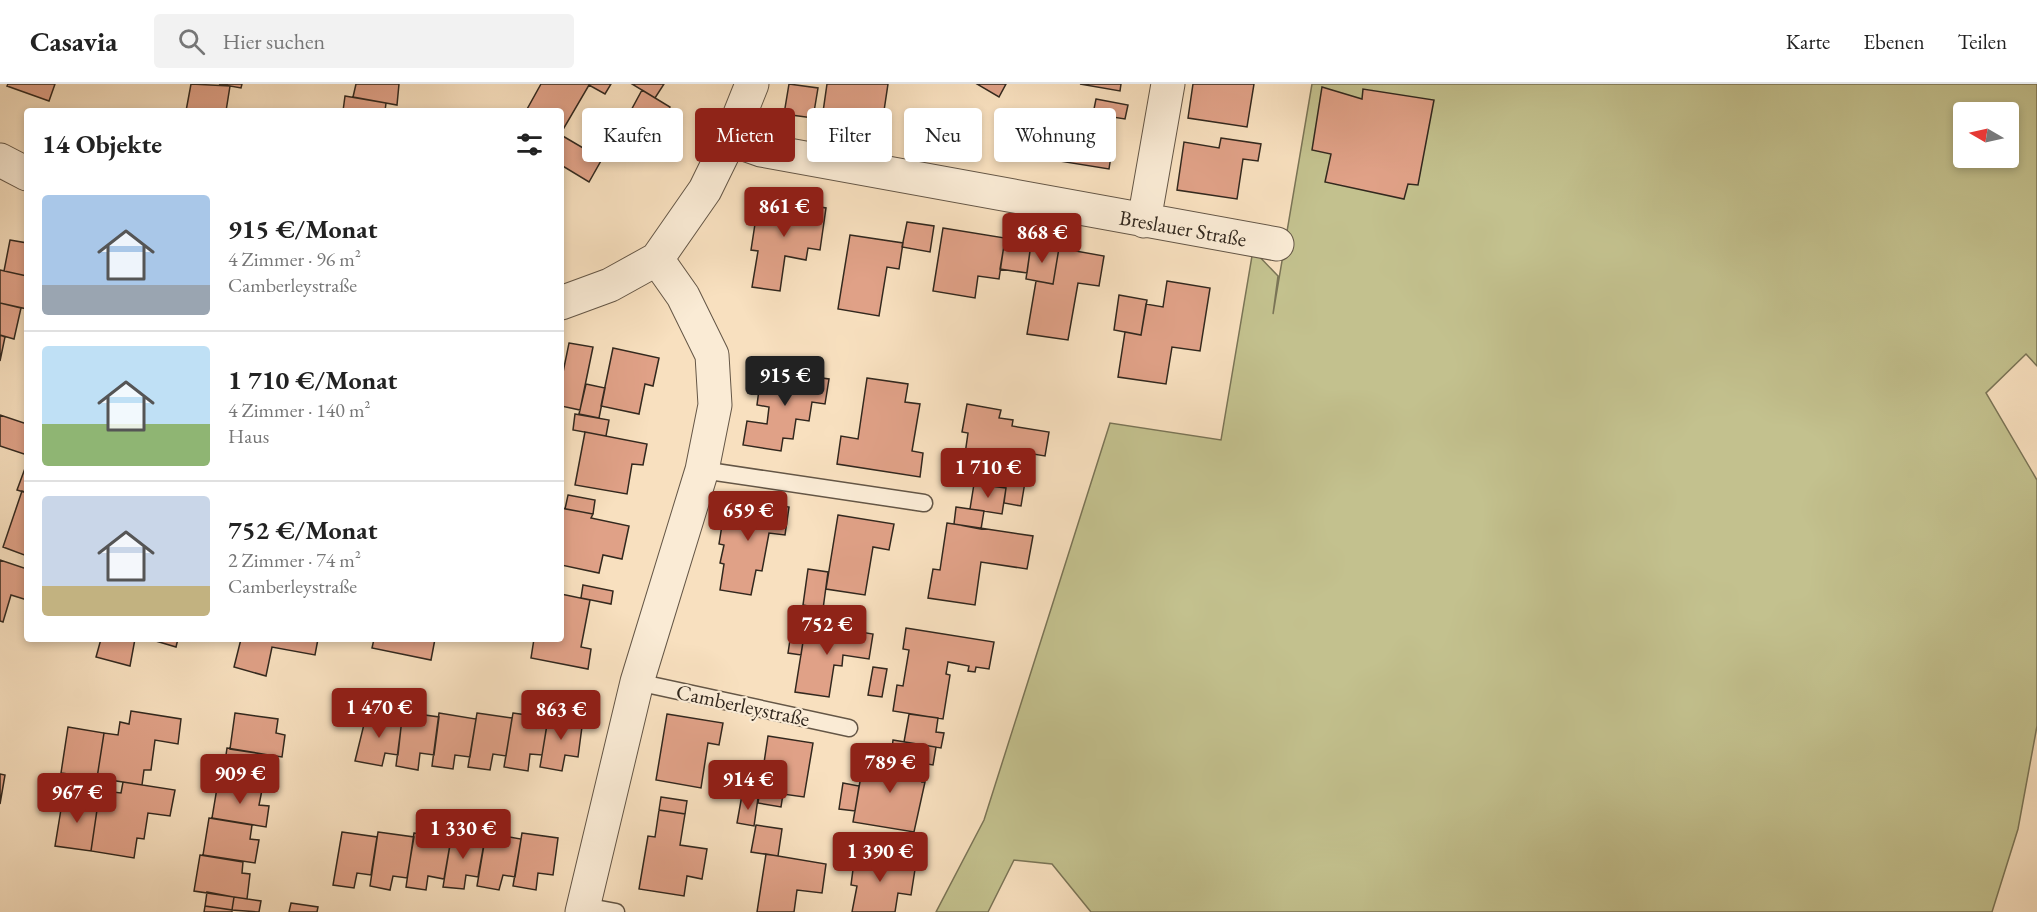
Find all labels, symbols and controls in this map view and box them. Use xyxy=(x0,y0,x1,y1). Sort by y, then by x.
search box xyxy=(154,14,574,68)
text: Casavia xyxy=(30,23,118,59)
icon: search xyxy=(175,25,208,58)
text: Hier suchen xyxy=(223,27,325,56)
text: Karte xyxy=(1786,28,1830,55)
text: Ebenen xyxy=(1863,28,1924,55)
text: Teilen xyxy=(1957,28,2007,55)
north arrow xyxy=(1953,102,2019,168)
map controls xyxy=(1953,102,2019,168)
chip: Kaufen xyxy=(582,108,683,162)
chip: Mieten xyxy=(695,108,795,162)
chip: Filter xyxy=(807,108,892,162)
chip: Neu xyxy=(904,108,982,162)
chip: Wohnung xyxy=(994,108,1116,162)
text: 14 Objekte xyxy=(42,127,162,161)
icon: filters xyxy=(513,128,546,161)
pin: 861 € xyxy=(742,187,826,238)
text: 861 € xyxy=(758,193,810,219)
street label: Breslauer Straße xyxy=(1117,204,1249,252)
text: 915 €/Monat xyxy=(228,212,377,246)
pin: 868 € xyxy=(1000,213,1084,264)
icon: home xyxy=(90,219,162,291)
text: 868 € xyxy=(1016,219,1068,245)
text: 4 Zimmer · 96 m² xyxy=(228,246,361,272)
text: Camberleystraße xyxy=(228,272,357,298)
pin: 915 € xyxy=(743,356,827,407)
text: 915 € xyxy=(759,362,811,388)
text: 1 710 €/Monat xyxy=(228,363,397,397)
icon: home xyxy=(90,370,162,442)
text: 4 Zimmer · 140 m² xyxy=(228,397,371,423)
text: Haus xyxy=(228,423,269,449)
pin: 1 710 € xyxy=(933,448,1043,499)
text: 1 710 € xyxy=(955,454,1021,480)
pin: 659 € xyxy=(706,491,790,542)
text: 659 € xyxy=(722,497,774,523)
text: 752 €/Monat xyxy=(228,513,377,547)
icon: home xyxy=(90,520,162,592)
text: 2 Zimmer · 74 m² xyxy=(228,547,361,573)
text: Camberleystraße xyxy=(228,573,357,599)
pin: 752 € xyxy=(785,605,869,656)
text: 752 € xyxy=(801,611,853,637)
street label: Camberleystraße xyxy=(674,678,812,732)
pin: 1 470 € xyxy=(324,688,434,739)
pin: 863 € xyxy=(519,690,603,741)
text: 1 470 € xyxy=(346,694,412,720)
text: 863 € xyxy=(535,696,587,722)
pin: 789 € xyxy=(848,743,932,794)
text: 789 € xyxy=(864,749,916,775)
pin: 909 € xyxy=(198,754,282,805)
text: 909 € xyxy=(214,760,266,786)
pin: 914 € xyxy=(706,760,790,811)
text: 914 € xyxy=(722,766,774,792)
pin: 967 € xyxy=(35,773,119,824)
text: 967 € xyxy=(51,779,103,805)
pin: 1 330 € xyxy=(408,809,518,860)
text: 1 330 € xyxy=(430,815,496,841)
pin: 1 390 € xyxy=(825,832,935,883)
text: 1 390 € xyxy=(847,838,913,864)

